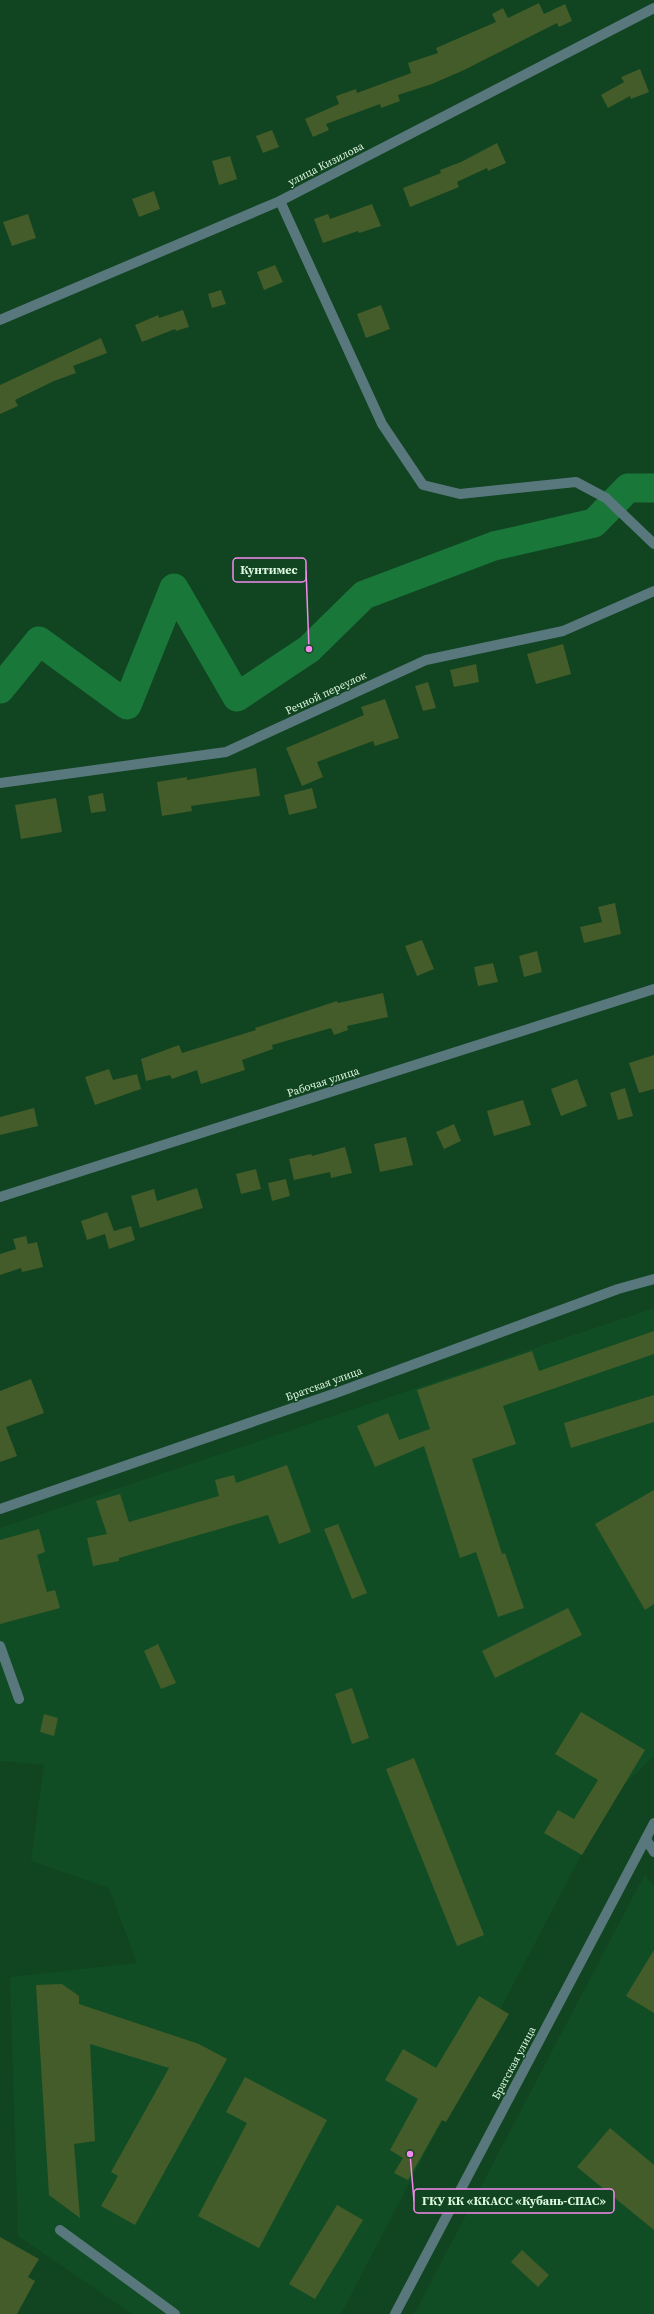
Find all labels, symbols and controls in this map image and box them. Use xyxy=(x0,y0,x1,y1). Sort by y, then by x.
street label: улица Кизилова xyxy=(286,138,367,190)
callout: Кунтимес xyxy=(233,558,306,582)
text: Кунтимес xyxy=(240,562,298,578)
street label: Речной переулок xyxy=(283,668,369,718)
street label: Рабочая улица xyxy=(285,1063,361,1101)
street label: Братская улица xyxy=(284,1363,365,1405)
street label: Братская улица xyxy=(488,2024,540,2102)
callout: ГКУ КК «ККАСС «Кубань-СПАС» xyxy=(414,2189,614,2213)
text: ГКУ КК «ККАСС «Кубань-СПАС» xyxy=(422,2193,606,2209)

